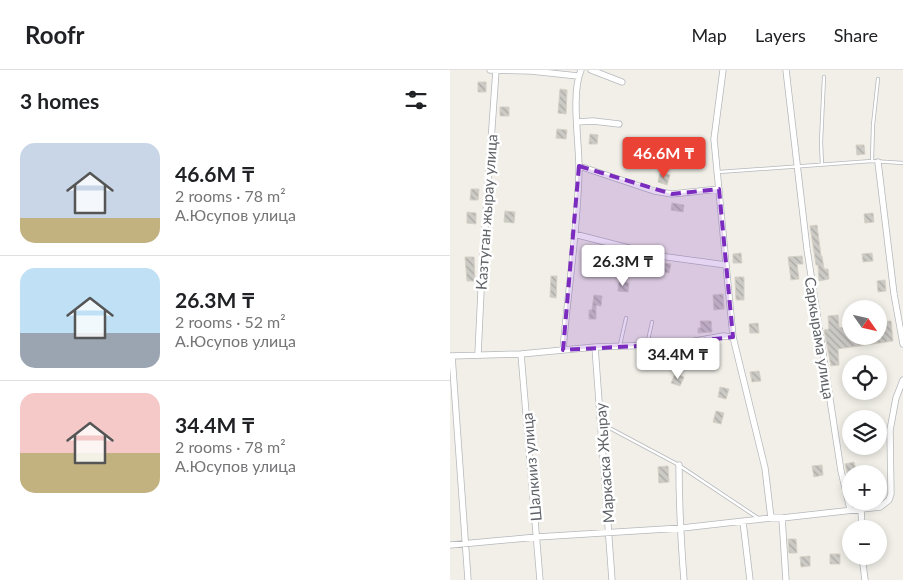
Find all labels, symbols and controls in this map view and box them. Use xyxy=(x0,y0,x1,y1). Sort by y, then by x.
text: Roofr xyxy=(25,20,84,49)
text: Map xyxy=(691,24,727,46)
text: Layers xyxy=(755,24,806,46)
text: Share xyxy=(834,24,878,46)
icon: filters xyxy=(402,86,430,114)
text: 3 homes xyxy=(20,88,99,113)
street label: Казтуган жырау улица xyxy=(472,134,500,290)
pin: 46.6M ₸ xyxy=(618,136,710,179)
text: 46.6M ₸ xyxy=(634,143,694,162)
text: 46.6M ₸ xyxy=(175,161,255,186)
icon: home xyxy=(60,163,120,223)
text: 2 rooms · 78 m² xyxy=(175,186,286,205)
text: А.Юсупов улица xyxy=(175,205,296,224)
pin: 26.3M ₸ xyxy=(577,244,669,287)
text: 26.3M ₸ xyxy=(593,251,653,270)
street label: Саркырама улица xyxy=(801,276,839,400)
text: 26.3M ₸ xyxy=(175,287,255,312)
icon: home xyxy=(60,288,120,348)
north arrow xyxy=(842,300,888,345)
map controls xyxy=(842,300,887,565)
text: 2 rooms · 52 m² xyxy=(175,312,286,331)
text: А.Юсупов улица xyxy=(175,331,296,350)
pin: 34.4M ₸ xyxy=(632,338,724,380)
text: 34.4M ₸ xyxy=(648,344,708,363)
button: locate xyxy=(842,355,887,400)
street label: Маркаска Жырау xyxy=(591,402,617,524)
button: layers xyxy=(842,410,887,455)
text: 34.4M ₸ xyxy=(175,412,255,437)
street label: Шалкииз улица xyxy=(517,412,545,522)
icon: home xyxy=(60,413,120,473)
text: 2 rooms · 78 m² xyxy=(175,437,286,456)
text: А.Юсупов улица xyxy=(175,456,296,475)
button: + xyxy=(842,465,887,510)
button: − xyxy=(842,520,887,565)

